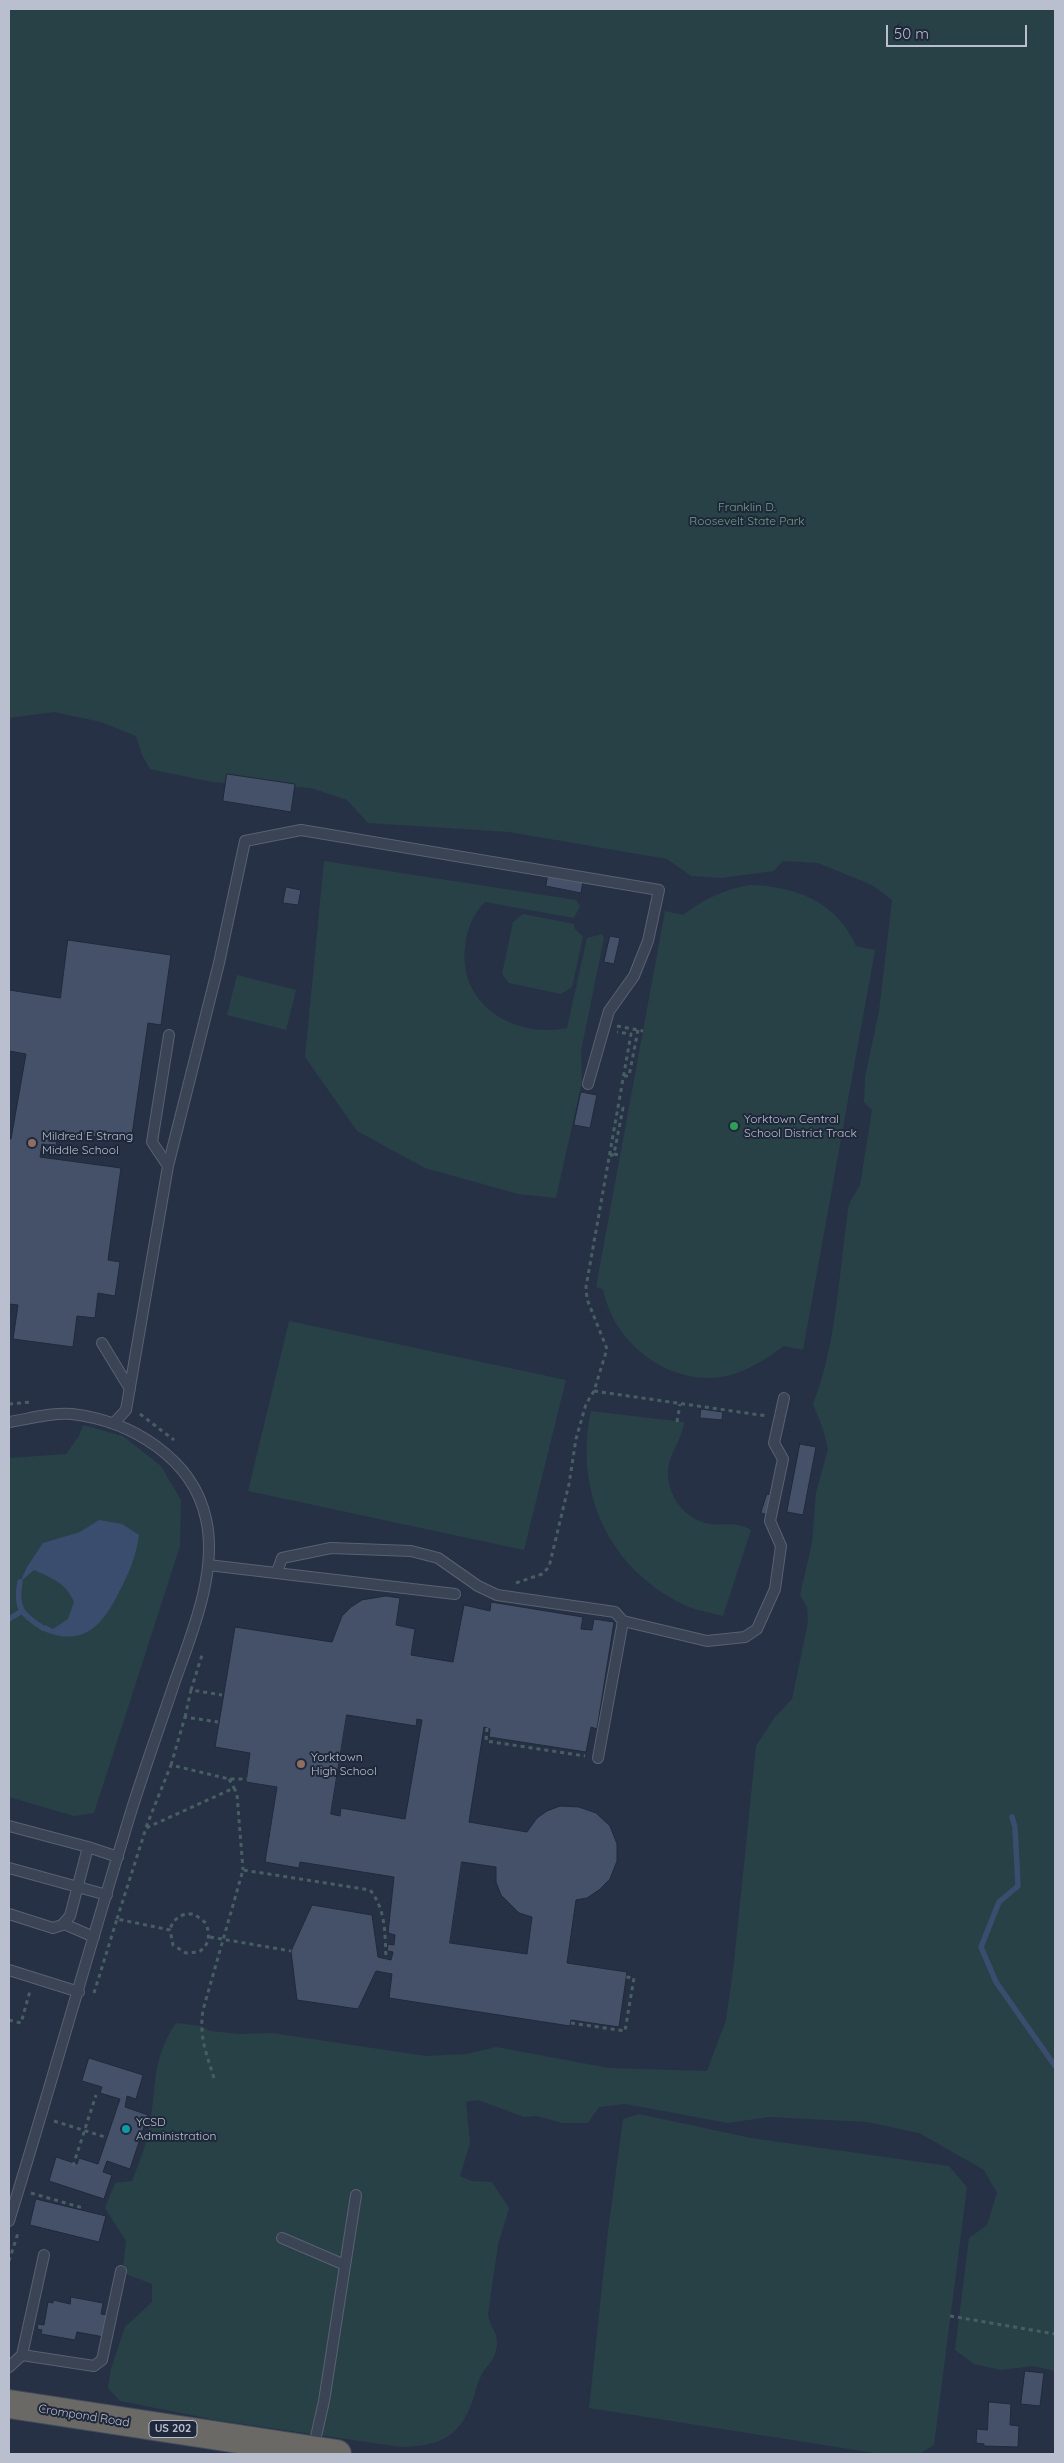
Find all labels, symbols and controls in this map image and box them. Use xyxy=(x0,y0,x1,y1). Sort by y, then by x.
scale bar xyxy=(889,15,1030,47)
text: 50 m xyxy=(894,24,929,43)
park label: Franklin D. Roosevelt State Park xyxy=(689,500,805,528)
place label: Yorktown Central School District Track xyxy=(744,1112,857,1140)
marker: Yorktown Central School District Track xyxy=(728,1120,740,1132)
place label: Mildred E Strang Middle School xyxy=(42,1129,133,1157)
marker: Mildred E Strang Middle School xyxy=(26,1137,38,1149)
place label: Yorktown High School xyxy=(311,1750,377,1778)
marker: Yorktown High School xyxy=(295,1758,307,1770)
place label: YCSD Administration xyxy=(136,2115,216,2143)
marker: YCSD Administration xyxy=(120,2123,132,2135)
street label: Crompond Road xyxy=(37,2402,131,2430)
road number: US 202 xyxy=(149,2420,197,2438)

